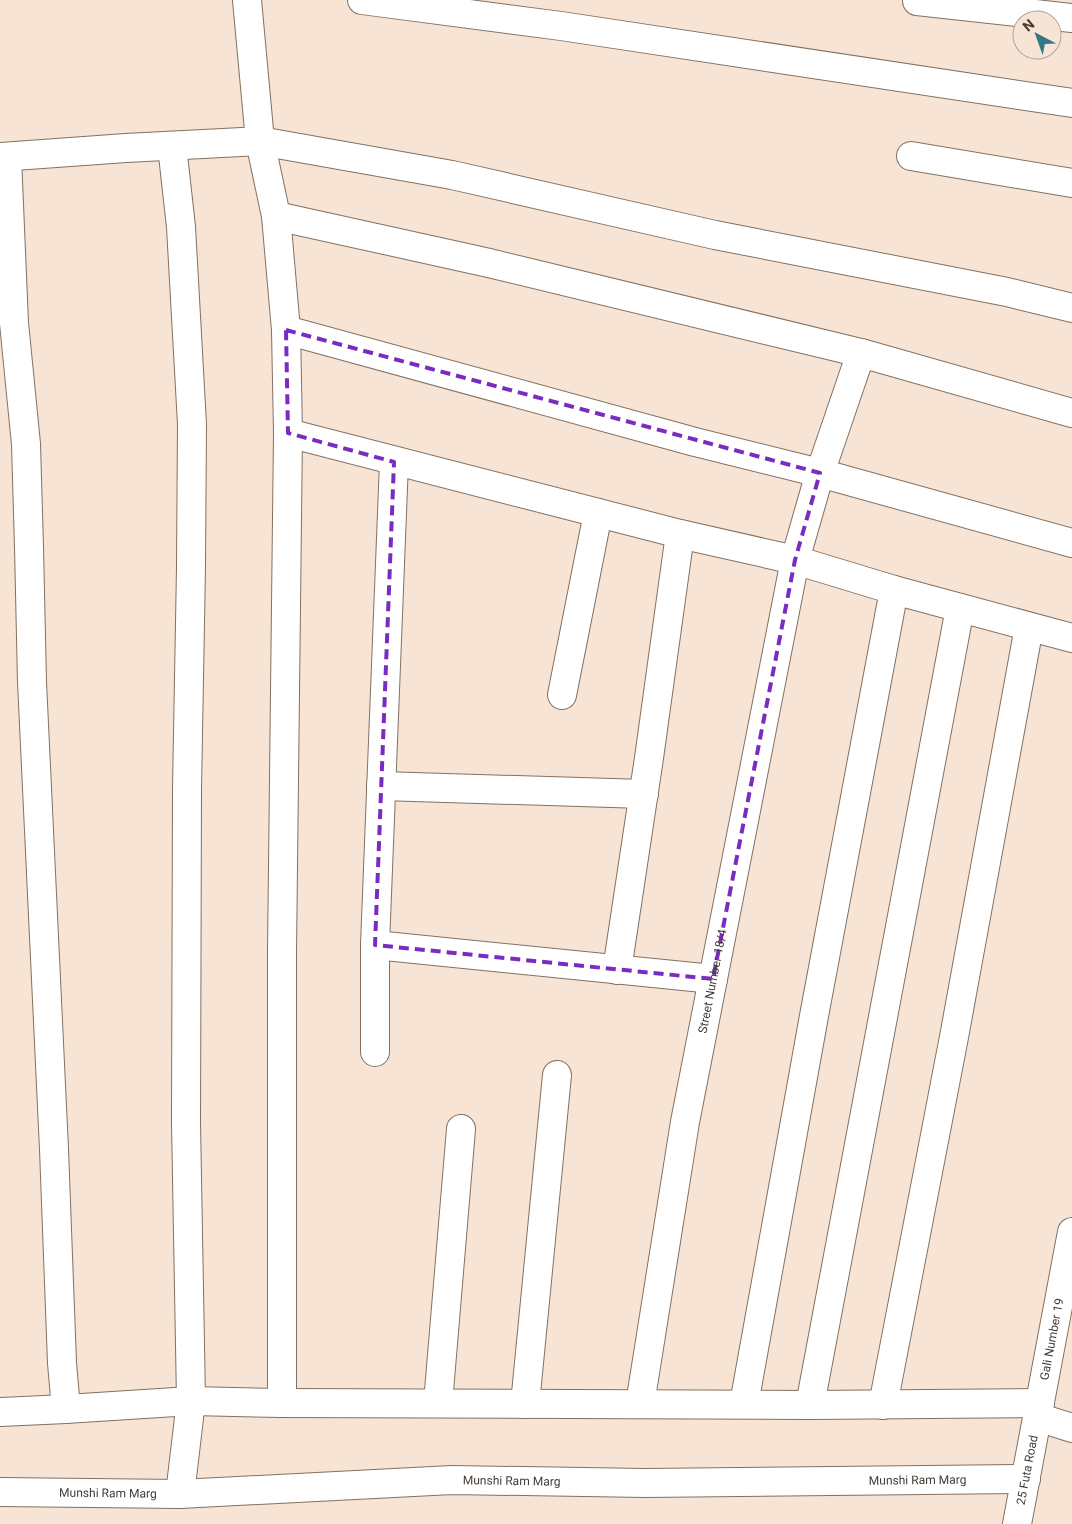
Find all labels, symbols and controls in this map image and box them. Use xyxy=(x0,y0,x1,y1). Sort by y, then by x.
north arrow xyxy=(1012,10,1062,60)
text: N xyxy=(1019,16,1037,34)
street label: Street Number 18/4 xyxy=(696,928,730,1035)
street label: Gali Number 19 xyxy=(1037,1297,1066,1381)
street label: 25 Futa Road xyxy=(1014,1434,1041,1506)
street label: Munshi Ram Marg xyxy=(463,1473,561,1489)
street label: Munshi Ram Marg xyxy=(869,1473,966,1488)
street label: Munshi Ram Marg xyxy=(59,1486,157,1501)

